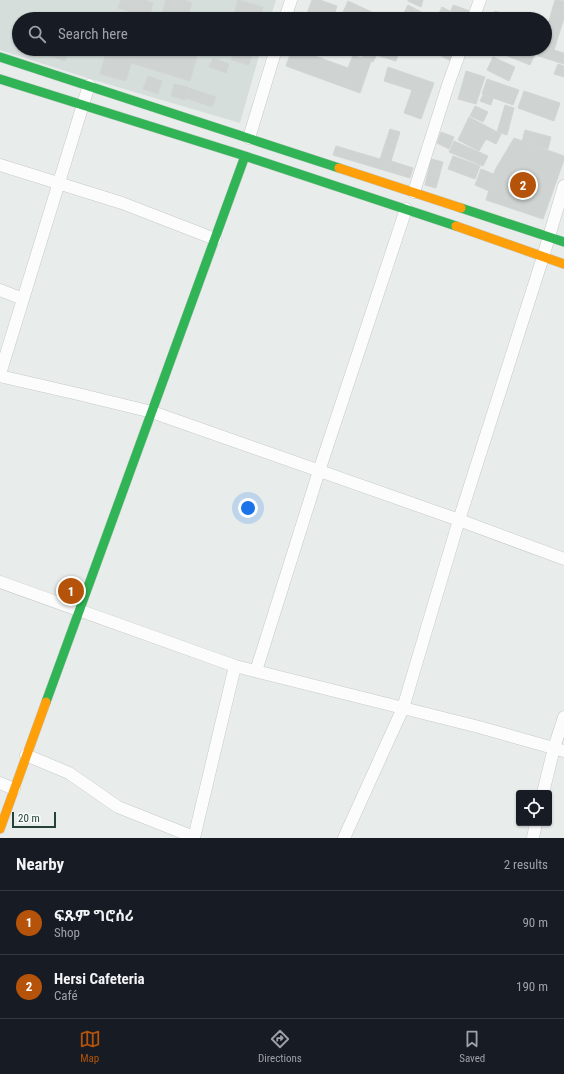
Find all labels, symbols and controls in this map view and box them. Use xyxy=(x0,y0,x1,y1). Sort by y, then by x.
search box xyxy=(12,12,552,56)
icon: search xyxy=(26,23,48,45)
text: Search here xyxy=(58,25,128,43)
pin: 2 xyxy=(510,170,536,200)
your location xyxy=(238,498,258,518)
pin: 1 xyxy=(58,576,84,606)
map controls xyxy=(516,790,552,826)
button: locate xyxy=(516,790,552,826)
scale bar xyxy=(12,810,56,829)
text: 20 m xyxy=(18,812,40,825)
text: Nearby xyxy=(16,854,64,874)
text: 2 results xyxy=(504,857,548,872)
text: ፍጹም ግሮሰሪ xyxy=(54,907,134,925)
text: 1 xyxy=(26,915,32,930)
text: 90 m xyxy=(522,915,548,930)
text: Shop xyxy=(54,925,80,940)
text: Hersi Cafeteria xyxy=(54,970,145,988)
text: 2 xyxy=(26,979,32,994)
text: 190 m xyxy=(516,979,548,994)
text: Café xyxy=(54,988,78,1003)
tab: Map xyxy=(79,1028,101,1065)
tab: Directions xyxy=(258,1028,302,1065)
tab: Saved xyxy=(459,1028,485,1065)

